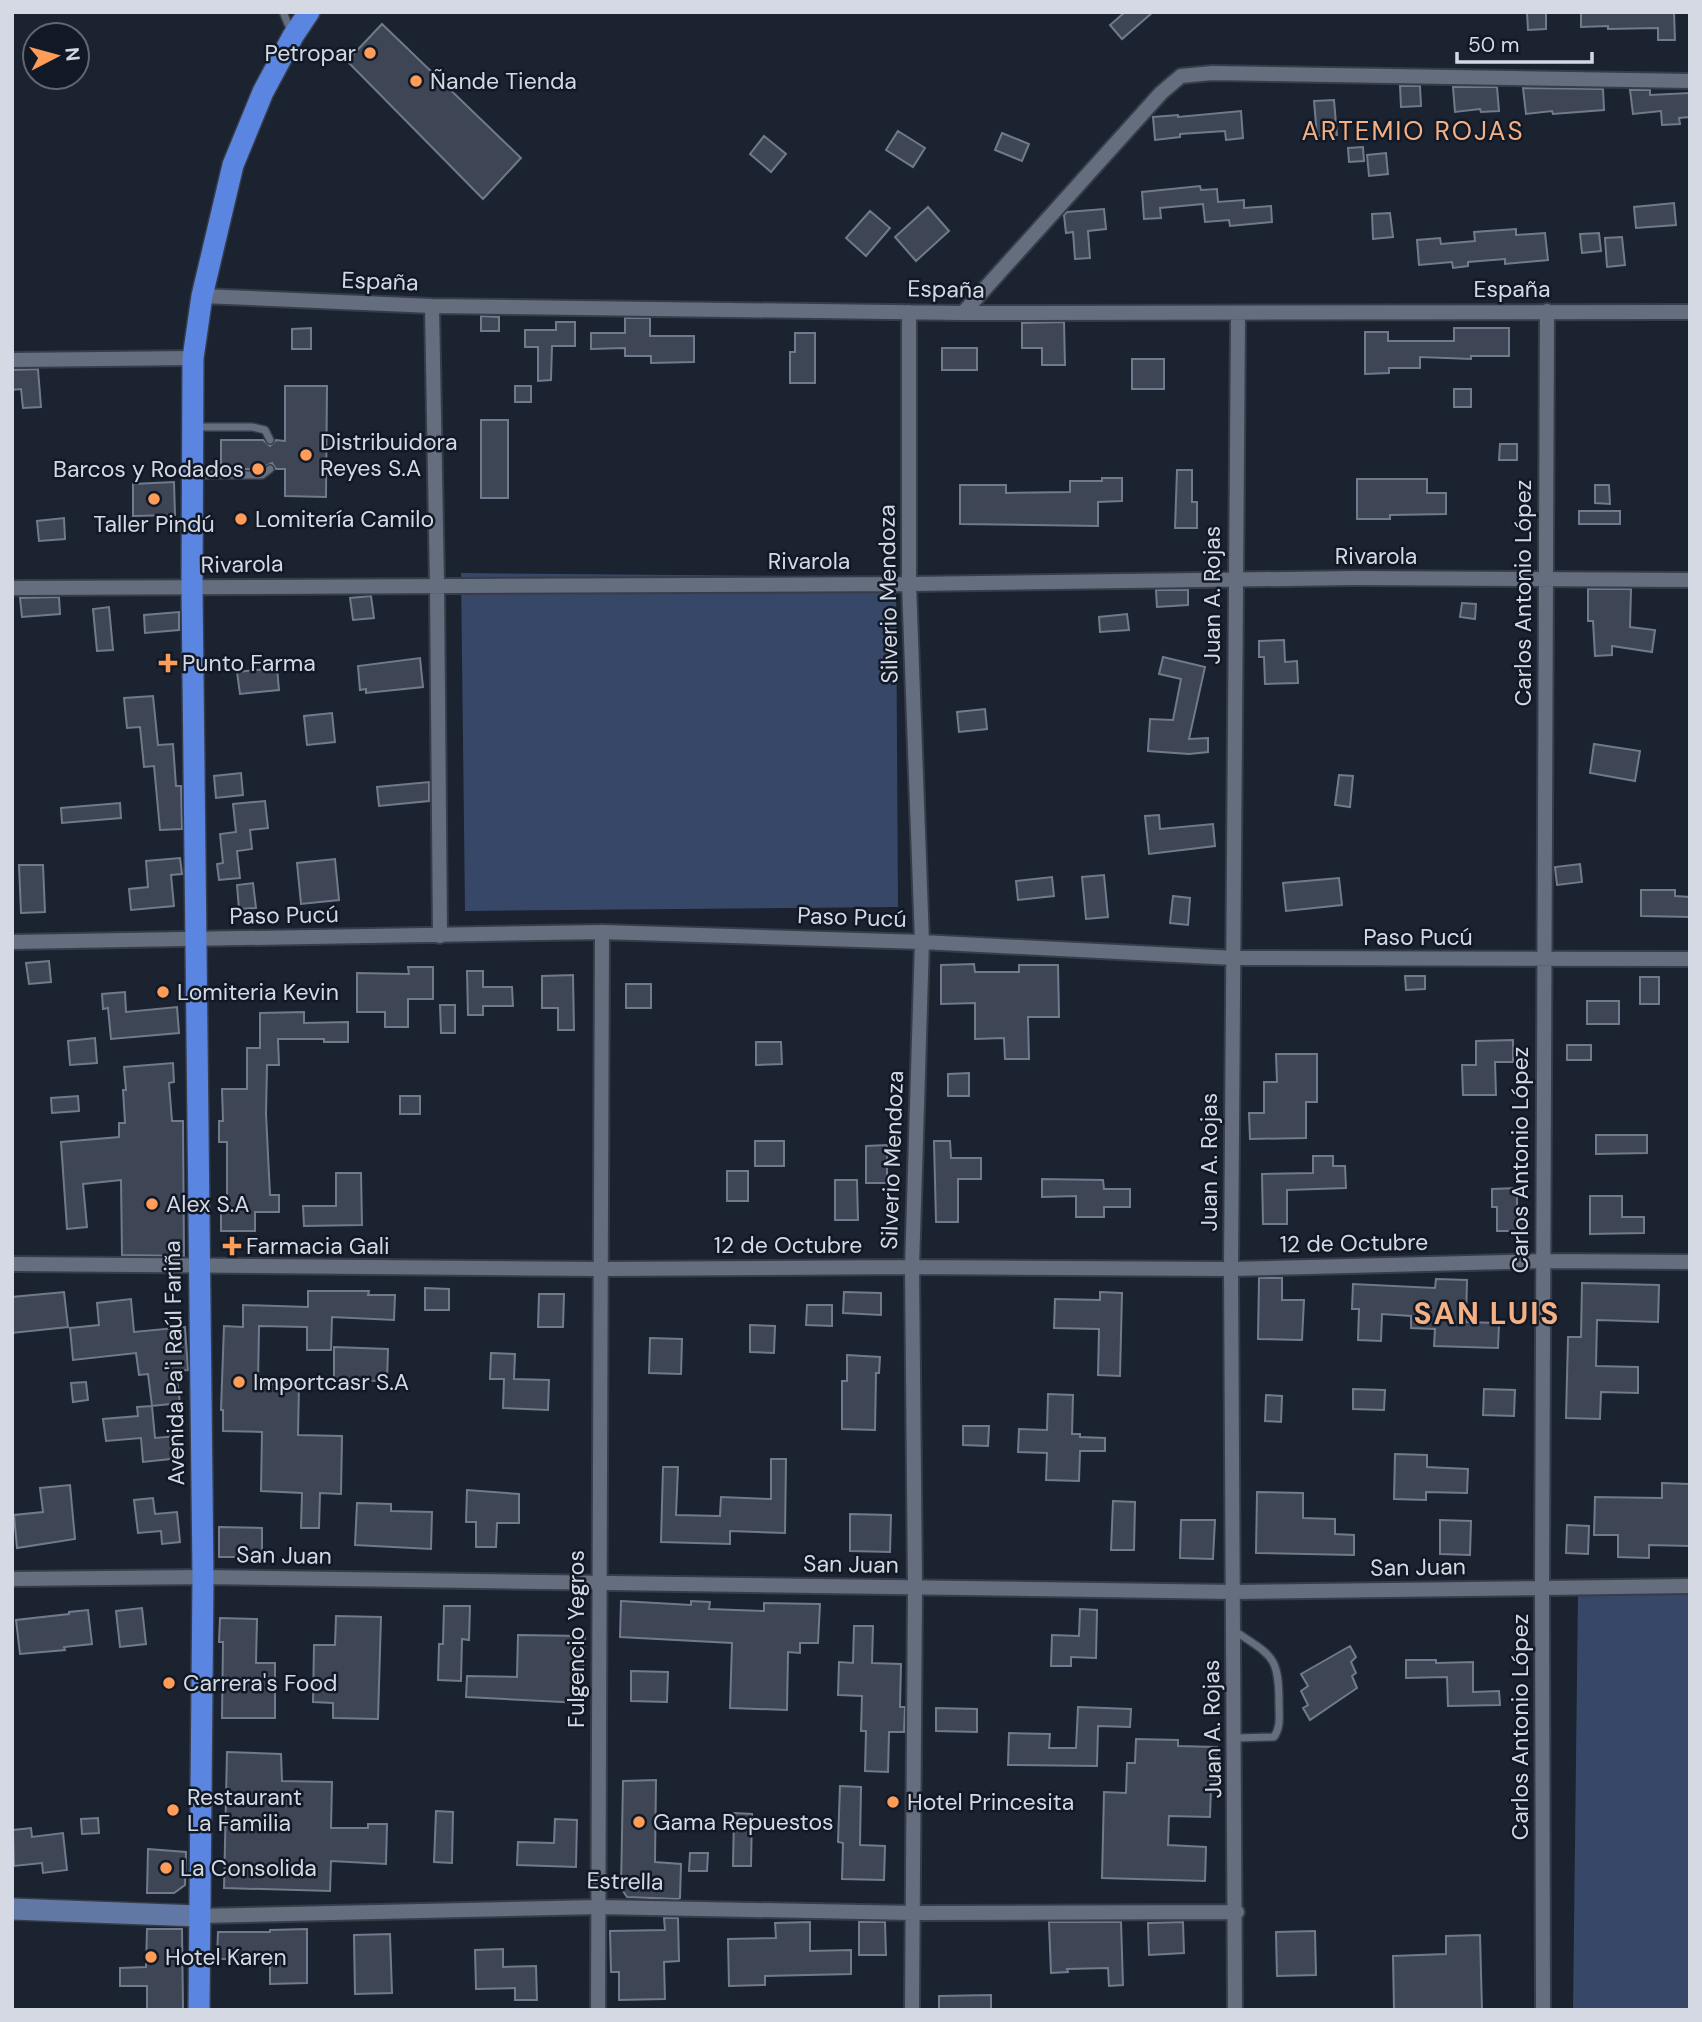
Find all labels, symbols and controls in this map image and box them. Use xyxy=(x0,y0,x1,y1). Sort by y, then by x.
north arrow xyxy=(21,21,91,91)
scale bar xyxy=(1457,21,1592,65)
text: 50 m xyxy=(1468,31,1519,59)
place label: Petropar xyxy=(265,38,356,68)
marker: Petropar xyxy=(362,45,378,61)
text: N xyxy=(59,46,86,62)
place label: Ñande Tienda xyxy=(430,66,577,96)
marker: Ñande Tienda xyxy=(408,73,424,89)
district label: ARTEMIO ROJAS xyxy=(1301,114,1525,148)
street label: España xyxy=(341,265,419,297)
street label: España xyxy=(907,273,985,305)
street label: España xyxy=(1473,274,1551,304)
place label: Distribuidora Reyes S.A xyxy=(320,427,458,483)
marker: Distribuidora Reyes S.A xyxy=(298,447,314,463)
place label: Barcos y Rodados xyxy=(53,454,244,484)
marker: Barcos y Rodados xyxy=(250,461,266,477)
street label: Carlos Antonio López xyxy=(1508,480,1538,706)
marker: Taller Pindú xyxy=(146,491,162,507)
place label: Lomitería Camilo xyxy=(255,504,434,534)
street label: Silverio Mendoza xyxy=(871,504,905,684)
place label: Taller Pindú xyxy=(93,509,215,539)
marker: Lomitería Camilo xyxy=(233,511,249,527)
street label: Juan A. Rojas xyxy=(1197,526,1227,664)
street label: Rivarola xyxy=(1335,541,1417,571)
street label: Rivarola xyxy=(768,546,850,576)
street label: Rivarola xyxy=(200,548,284,580)
place label: Punto Farma xyxy=(182,648,316,678)
marker: Punto Farma xyxy=(160,655,176,671)
street label: Paso Pucú xyxy=(229,899,339,931)
street label: Paso Pucú xyxy=(797,900,907,934)
street label: Paso Pucú xyxy=(1363,922,1473,952)
place label: Lomiteria Kevin xyxy=(177,977,339,1007)
marker: Lomiteria Kevin xyxy=(155,984,171,1000)
street label: Carlos Antonio López xyxy=(1505,1047,1535,1273)
street label: Silverio Mendoza xyxy=(874,1070,910,1250)
street label: Juan A. Rojas xyxy=(1194,1093,1224,1231)
place label: Alex S.A xyxy=(166,1189,250,1219)
marker: Alex S.A xyxy=(144,1196,160,1212)
street label: 12 de Octubre xyxy=(1279,1227,1429,1259)
street label: 12 de Octubre xyxy=(714,1230,862,1260)
place label: Farmacia Gali xyxy=(246,1231,389,1261)
marker: Farmacia Gali xyxy=(224,1238,240,1254)
street label: Avenida Pa'i Raúl Fariña xyxy=(157,1240,191,1486)
district label: SAN LUIS xyxy=(1414,1294,1560,1333)
place label: Importcasr S.A xyxy=(253,1367,409,1397)
marker: Importcasr S.A xyxy=(231,1374,247,1390)
street label: San Juan xyxy=(236,1539,332,1571)
street label: San Juan xyxy=(803,1548,899,1580)
street label: Fulgencio Yegros xyxy=(561,1550,591,1728)
street label: San Juan xyxy=(1370,1551,1466,1583)
street label: Carlos Antonio López xyxy=(1505,1614,1535,1840)
street label: Juan A. Rojas xyxy=(1196,1659,1228,1799)
place label: Carrera's Food xyxy=(183,1668,338,1698)
marker: Carrera's Food xyxy=(161,1675,177,1691)
place label: Restaurant La Familia xyxy=(187,1782,302,1838)
place label: Hotel Princesita xyxy=(907,1787,1074,1817)
marker: Hotel Princesita xyxy=(885,1794,901,1810)
marker: Restaurant La Familia xyxy=(165,1802,181,1818)
place label: Gama Repuestos xyxy=(653,1807,834,1837)
marker: Gama Repuestos xyxy=(631,1814,647,1830)
place label: La Consolida xyxy=(180,1853,317,1883)
marker: La Consolida xyxy=(158,1860,174,1876)
street label: Estrella xyxy=(586,1865,664,1897)
place label: Hotel Karen xyxy=(165,1942,287,1972)
marker: Hotel Karen xyxy=(143,1949,159,1965)

